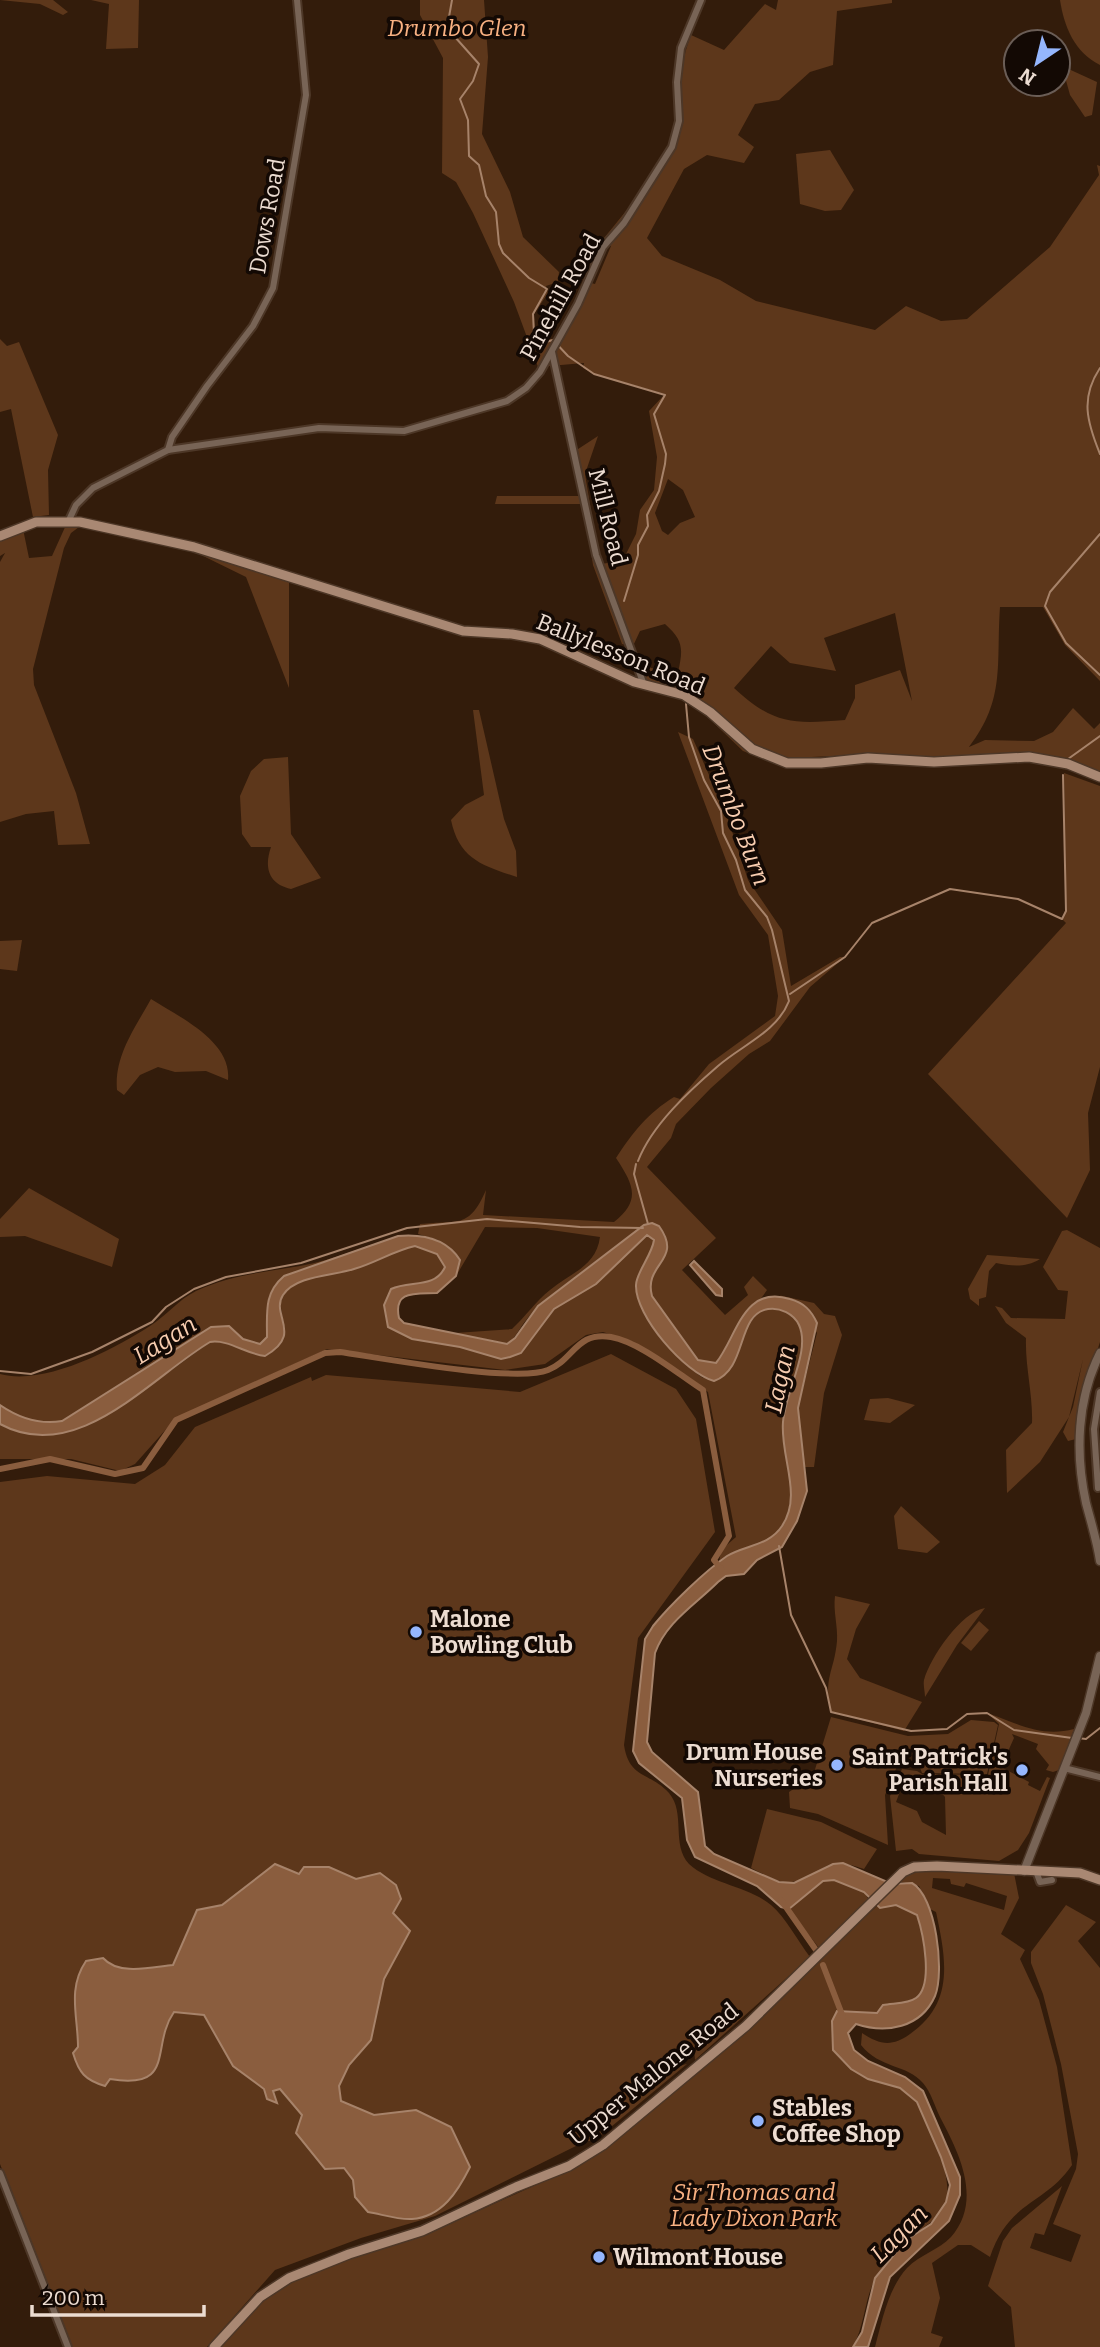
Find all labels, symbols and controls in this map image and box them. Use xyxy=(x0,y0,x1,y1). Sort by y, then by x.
park label: Drumbo Glen xyxy=(388,14,526,42)
north arrow xyxy=(1002,28,1072,98)
text: N xyxy=(1015,63,1040,90)
street label: Dows Road xyxy=(243,156,291,276)
street label: Pinehill Road xyxy=(514,228,606,365)
street label: Mill Road xyxy=(582,465,634,569)
street label: Ballylesson Road xyxy=(533,607,710,701)
water label: Drumbo Burn xyxy=(696,741,776,889)
water label: Lagan xyxy=(128,1310,202,1370)
water label: Lagan xyxy=(759,1342,801,1416)
place label: Malone Bowling Club xyxy=(430,1605,573,1659)
marker: Malone Bowling Club xyxy=(408,1624,424,1640)
place label: Drum House Nurseries xyxy=(686,1738,823,1792)
place label: Saint Patrick's Parish Hall xyxy=(851,1743,1008,1797)
marker: Drum House Nurseries xyxy=(829,1757,845,1773)
marker: Saint Patrick's Parish Hall xyxy=(1014,1762,1030,1778)
street label: Upper Malone Road xyxy=(562,1997,744,2151)
place label: Stables Coffee Shop xyxy=(772,2094,901,2148)
marker: Stables Coffee Shop xyxy=(750,2113,766,2129)
park label: Sir Thomas and Lady Dixon Park xyxy=(670,2178,838,2232)
water label: Lagan xyxy=(865,2200,933,2268)
place label: Wilmont House xyxy=(613,2243,783,2271)
marker: Wilmont House xyxy=(591,2249,607,2265)
scale bar xyxy=(32,2274,203,2318)
text: 200 m xyxy=(42,2285,105,2311)

